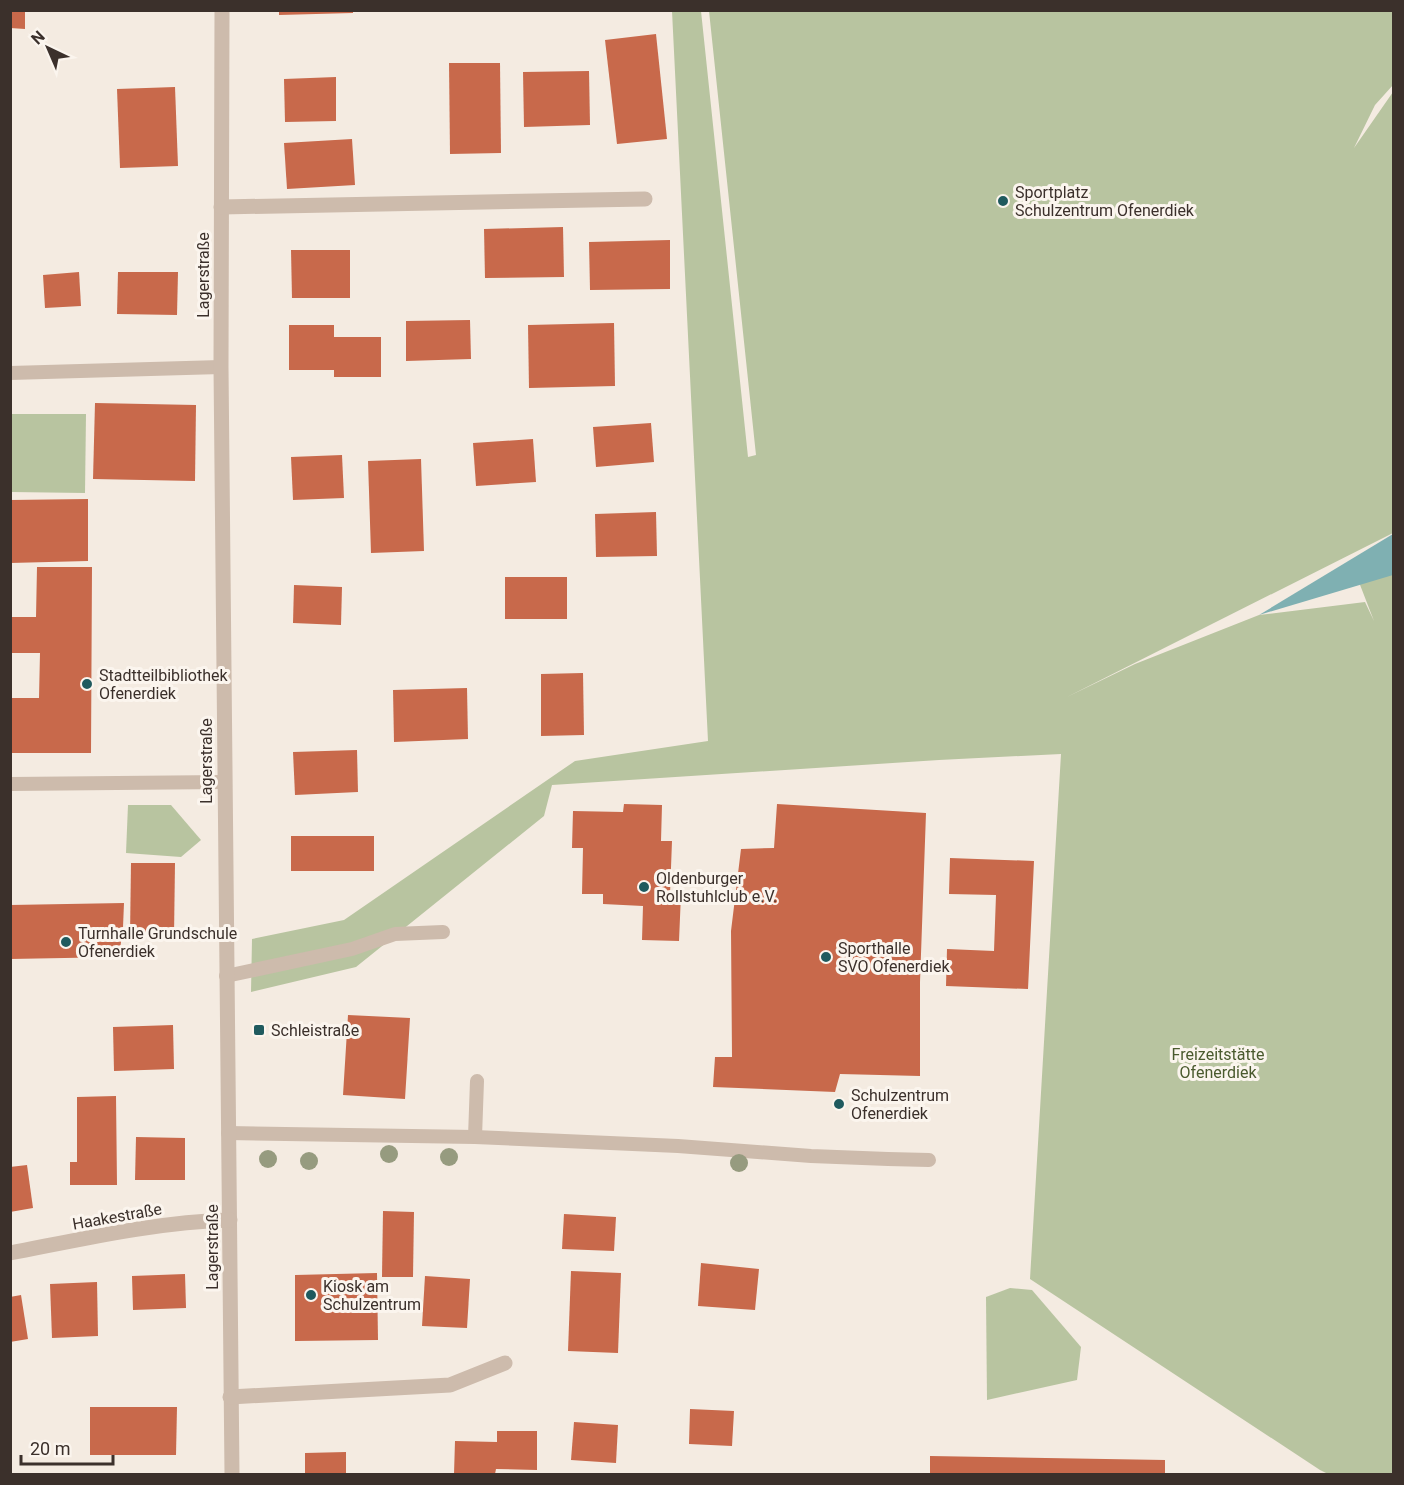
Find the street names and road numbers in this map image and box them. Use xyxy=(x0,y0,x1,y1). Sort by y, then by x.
street label: Lagerstraße xyxy=(194,232,213,318)
street label: Lagerstraße xyxy=(197,718,216,804)
street label: Haakestraße xyxy=(71,1199,163,1234)
street label: Lagerstraße xyxy=(203,1204,222,1290)

